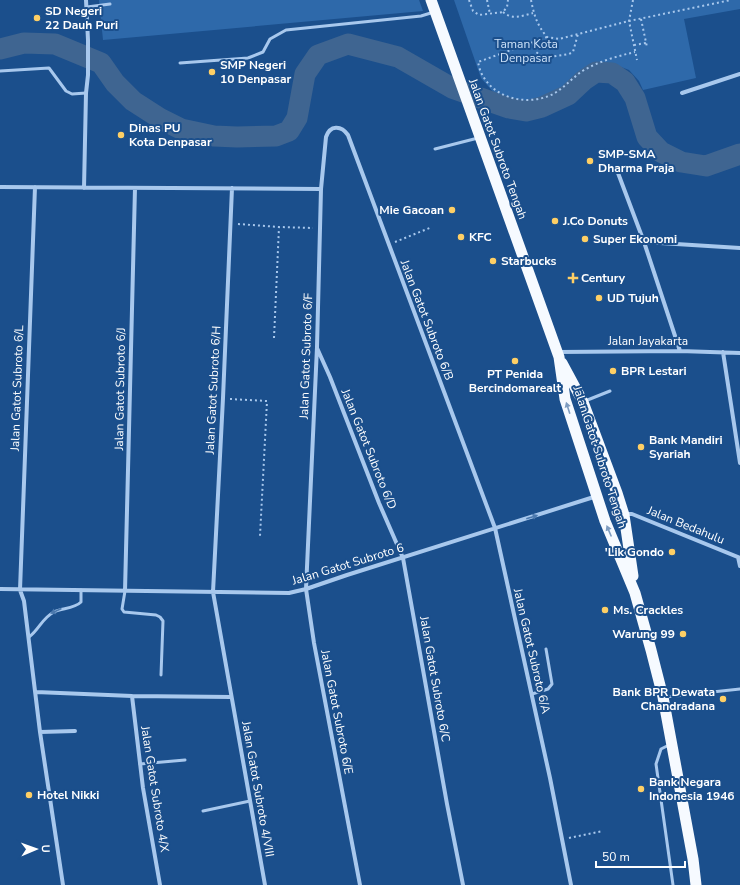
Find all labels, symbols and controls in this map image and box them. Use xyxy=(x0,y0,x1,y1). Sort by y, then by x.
place label: SD Negeri 22 Dauh Puri xyxy=(45,3,118,33)
marker: SD Negeri 22 Dauh Puri xyxy=(32,13,42,23)
park label: Taman Kota Denpasar xyxy=(494,36,558,66)
place label: SMP Negeri 10 Denpasar xyxy=(220,57,291,87)
marker: SMP Negeri 10 Denpasar xyxy=(207,67,217,77)
street label: Jalan Gatot Subroto Tengah xyxy=(465,75,531,222)
place label: Dinas PU Kota Denpasar xyxy=(129,120,212,150)
marker: Dinas PU Kota Denpasar xyxy=(116,130,126,140)
place label: SMP-SMA Dharma Praja xyxy=(598,146,674,176)
marker: SMP-SMA Dharma Praja xyxy=(585,156,595,166)
place label: Mie Gacoan xyxy=(379,202,444,218)
marker: Mie Gacoan xyxy=(447,205,457,215)
place label: J.Co Donuts xyxy=(562,213,628,229)
marker: J.Co Donuts xyxy=(550,216,560,226)
place label: KFC xyxy=(469,229,492,245)
place label: Super Ekonomi xyxy=(593,231,677,247)
marker: KFC xyxy=(456,232,466,242)
marker: Super Ekonomi xyxy=(580,234,590,244)
place label: Starbucks xyxy=(501,253,557,269)
marker: Starbucks xyxy=(488,256,498,266)
street label: Jalan Gatot Subroto 6/B xyxy=(396,257,457,382)
place label: Century xyxy=(581,270,626,286)
marker: Century xyxy=(568,273,578,283)
place label: UD Tujuh xyxy=(607,290,659,306)
street label: Jalan Gatot Subroto 6/F xyxy=(296,292,316,420)
marker: UD Tujuh xyxy=(594,293,604,303)
street label: Jalan Gatot Subroto 6/L xyxy=(7,324,27,452)
street label: Jalan Gatot Subroto 6/H xyxy=(202,325,224,456)
street label: Jalan Gatot Subroto 6/J xyxy=(111,327,129,452)
street label: Jalan Jayakarta xyxy=(607,333,688,349)
marker: PT Penida Bercindomarealt xyxy=(510,356,520,366)
place label: BPR Lestari xyxy=(621,363,686,379)
place label: PT Penida Bercindomarealt xyxy=(469,366,562,396)
marker: BPR Lestari xyxy=(608,366,618,376)
street label: Jalan Gatot Subroto Tengah xyxy=(569,383,631,530)
street label: Jalan Gatot Subroto 6/D xyxy=(337,385,401,512)
one-way arrow xyxy=(564,401,570,413)
place label: Bank Mandiri Syariah xyxy=(649,432,723,462)
marker: Bank Mandiri Syariah xyxy=(636,442,646,452)
street label: Jalan Bedahulu xyxy=(644,502,727,548)
one-way arrow xyxy=(526,513,538,519)
one-way arrow xyxy=(606,525,612,536)
street label: Jalan Gatot Subroto 6 xyxy=(289,539,406,589)
place label: 'Lik Gondo xyxy=(605,544,664,560)
marker: 'Lik Gondo xyxy=(667,547,677,557)
street label: Jalan Gatot Subroto 6/A xyxy=(510,586,554,715)
place label: Ms. Crackles xyxy=(613,602,683,618)
marker: Ms. Crackles xyxy=(600,605,610,615)
one-way arrow xyxy=(51,608,62,614)
street label: Jalan Gatot Subroto 6/C xyxy=(416,614,454,743)
place label: Warung 99 xyxy=(612,626,675,642)
marker: Warung 99 xyxy=(678,629,688,639)
street label: Jalan Gatot Subroto 6/E xyxy=(317,647,357,776)
place label: Bank BPR Dewata Chandradana xyxy=(613,684,715,714)
marker: Bank BPR Dewata Chandradana xyxy=(718,694,728,704)
street label: Jalan Gatot Subroto 4/VIII xyxy=(238,719,278,858)
street label: Jalan Gatot Subroto 4/X xyxy=(137,724,173,853)
place label: Bank Negara Indonesia 1946 xyxy=(649,774,735,804)
marker: Bank Negara Indonesia 1946 xyxy=(636,784,646,794)
place label: Hotel Nikki xyxy=(37,787,99,803)
marker: Hotel Nikki xyxy=(24,790,34,800)
north arrow xyxy=(16,829,56,869)
scale bar xyxy=(596,843,685,869)
text: U xyxy=(38,844,53,853)
text: 50 m xyxy=(602,849,630,865)

